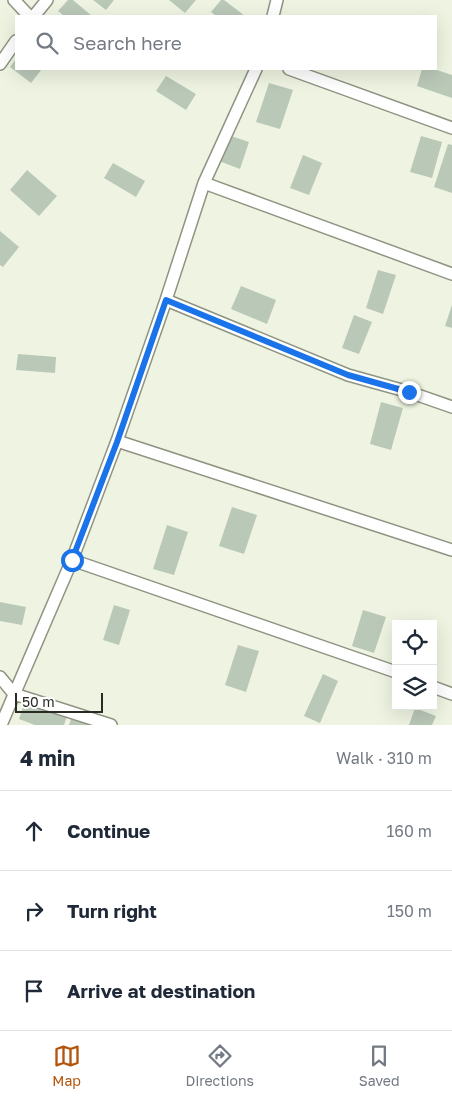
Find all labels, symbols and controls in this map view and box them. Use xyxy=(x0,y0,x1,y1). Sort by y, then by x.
search box xyxy=(15,15,437,70)
icon: search xyxy=(33,29,61,57)
text: Search here xyxy=(73,31,182,54)
route end xyxy=(398,381,421,404)
route start xyxy=(61,549,84,572)
map controls xyxy=(392,620,437,710)
button: locate xyxy=(392,620,437,665)
button: layers xyxy=(392,665,437,710)
scale bar xyxy=(15,690,102,713)
text: 50 m xyxy=(22,693,55,710)
text: 4 min xyxy=(20,745,75,771)
text: Walk · 310 m xyxy=(336,748,432,768)
icon: ahead xyxy=(20,817,48,845)
text: Continue xyxy=(67,819,150,842)
text: 160 m xyxy=(386,821,432,841)
icon: right xyxy=(20,897,48,925)
text: Turn right xyxy=(67,899,157,922)
text: 150 m xyxy=(387,901,432,921)
icon: arrive xyxy=(20,977,48,1005)
text: Arrive at destination xyxy=(67,979,255,1002)
tab: Map xyxy=(52,1042,81,1089)
tab: Directions xyxy=(186,1042,254,1089)
tab: Saved xyxy=(359,1042,400,1089)

